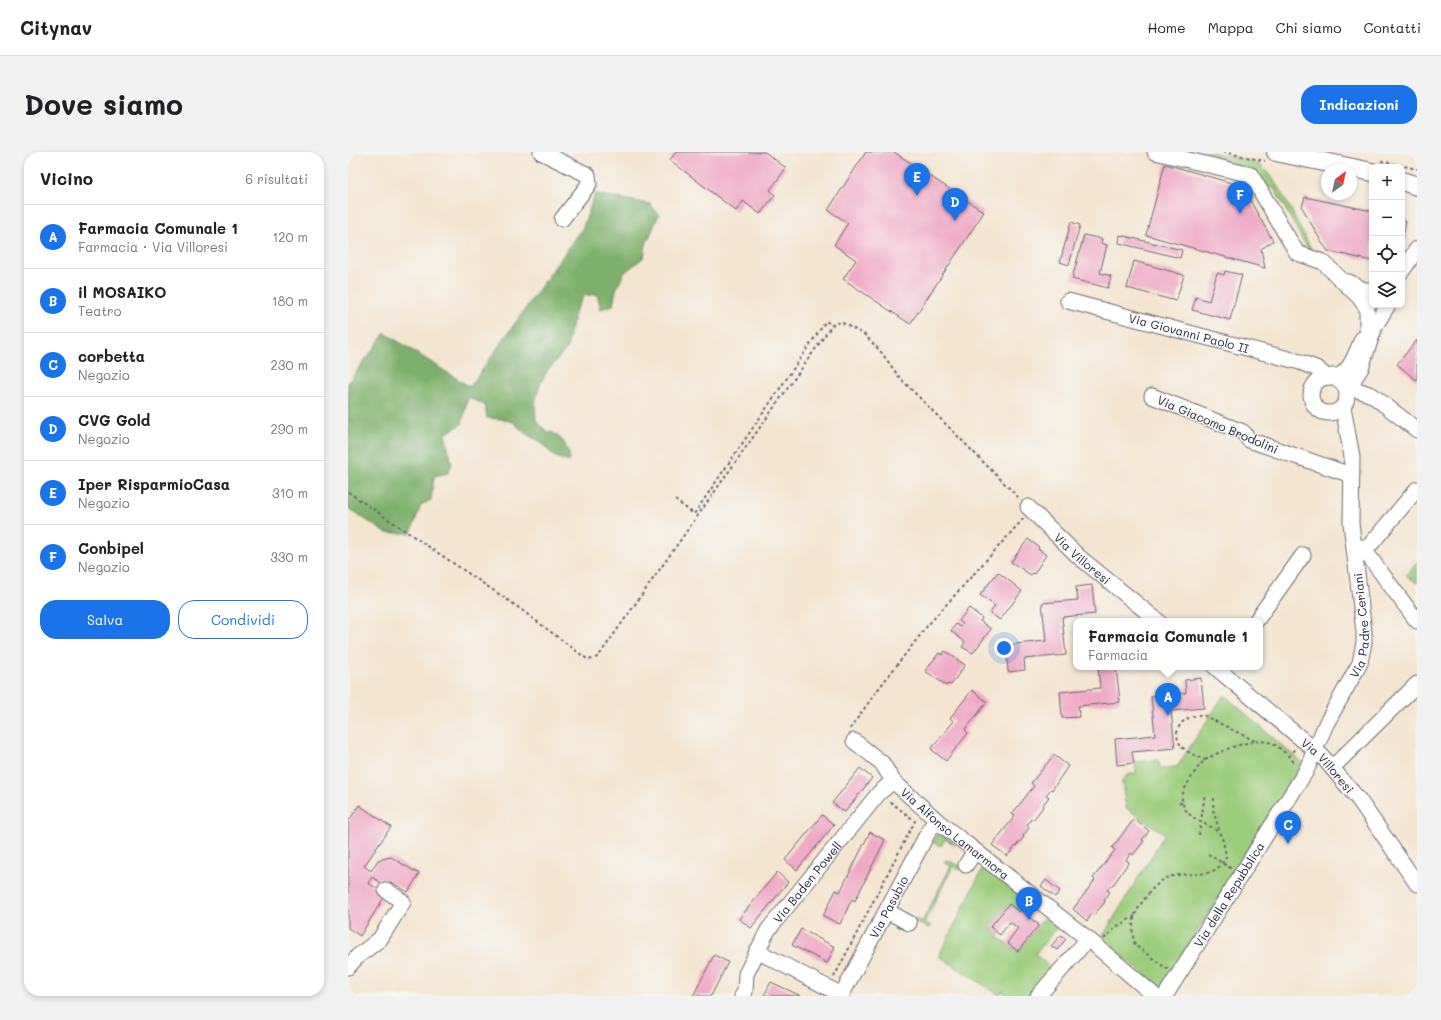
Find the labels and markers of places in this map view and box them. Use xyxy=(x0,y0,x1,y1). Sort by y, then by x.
pin: E xyxy=(904,163,930,196)
pin: F xyxy=(1227,181,1253,214)
pin: D xyxy=(942,188,968,221)
pin: A xyxy=(1155,683,1181,716)
pin: C xyxy=(1275,811,1301,844)
pin: B xyxy=(1016,887,1042,920)

